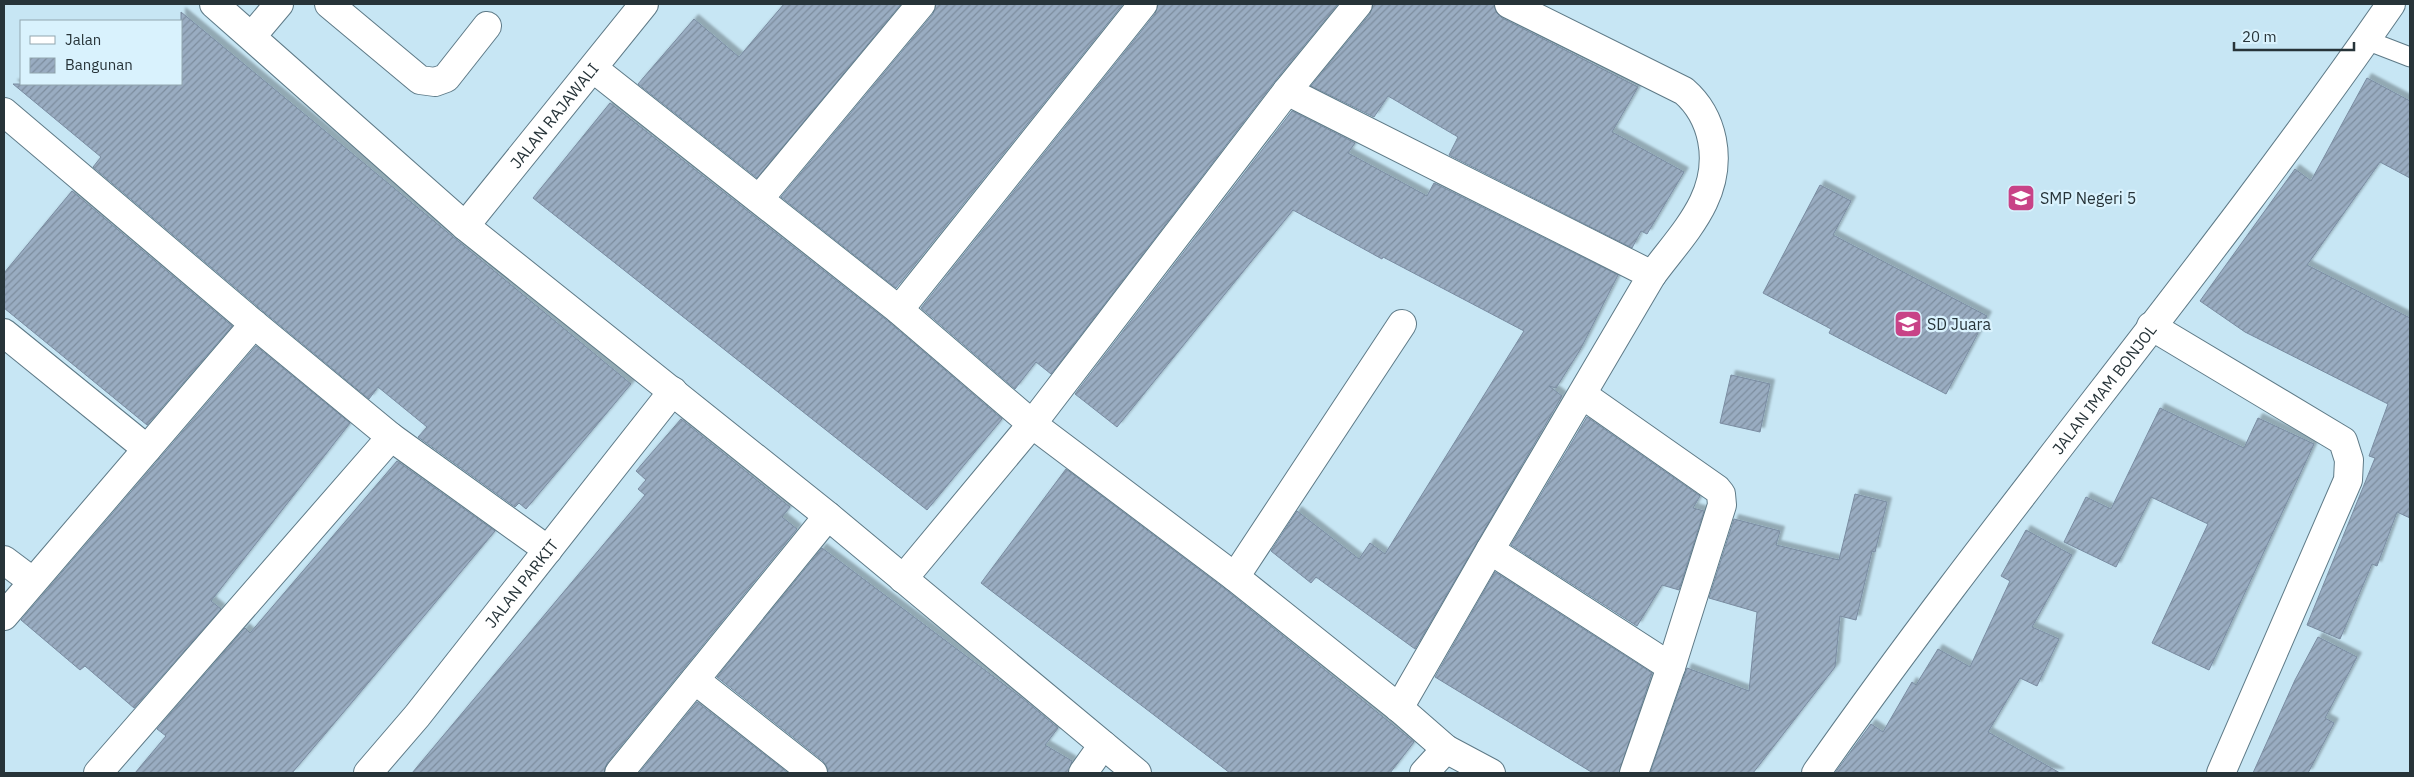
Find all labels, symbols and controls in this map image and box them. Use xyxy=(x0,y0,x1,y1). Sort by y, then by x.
legend xyxy=(20,20,182,85)
scale bar xyxy=(2234,20,2354,52)
text: 20 m xyxy=(2242,27,2277,46)
text: Jalan xyxy=(65,30,101,49)
text: Bangunan xyxy=(65,55,133,74)
street label: JALAN RAJAWALI xyxy=(506,59,603,172)
school or university icon: SMP Negeri 5 xyxy=(2006,183,2036,213)
place label: SMP Negeri 5 xyxy=(2040,188,2136,208)
school or university icon: SD Juara xyxy=(1893,309,1923,339)
place label: SD Juara xyxy=(1927,314,1991,334)
street label: JALAN IMAM BONJOL xyxy=(2047,320,2161,458)
street label: JALAN PARKIT xyxy=(480,535,562,632)

